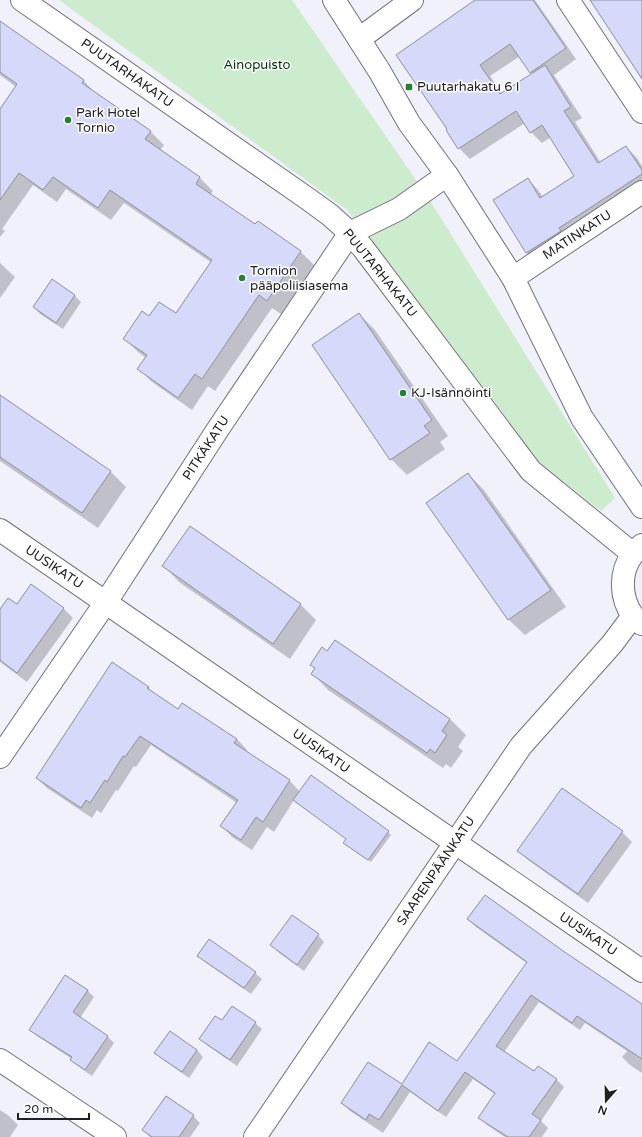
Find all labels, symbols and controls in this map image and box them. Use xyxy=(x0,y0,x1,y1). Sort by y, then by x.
street label: PUUTARHAKATU xyxy=(78,35,176,111)
park label: Ainopuisto xyxy=(224,57,291,73)
place label: Puutarhakatu 6 I xyxy=(417,79,520,95)
marker: Puutarhakatu 6 I xyxy=(404,82,414,92)
place label: Park Hotel Tornio xyxy=(76,105,140,136)
marker: Park Hotel Tornio xyxy=(63,115,73,125)
street label: MATINKATU xyxy=(540,207,614,263)
street label: PUUTARHAKATU xyxy=(339,226,421,320)
place label: Tornion pääpoliisiasema xyxy=(250,263,348,294)
marker: Tornion pääpoliisiasema xyxy=(237,273,247,283)
place label: KJ-Isännöinti xyxy=(411,385,491,401)
marker: KJ-Isännöinti xyxy=(398,388,408,398)
street label: PITKÄKATU xyxy=(179,413,233,483)
street label: UUSIKATU xyxy=(22,542,86,592)
street label: UUSIKATU xyxy=(289,725,353,777)
street label: SAARENPÄÄNKATU xyxy=(394,813,478,929)
street label: UUSIKATU xyxy=(556,909,620,959)
north arrow xyxy=(586,1081,626,1121)
scale bar xyxy=(18,1095,89,1121)
text: 20 m xyxy=(24,1102,53,1116)
text: N xyxy=(596,1102,609,1118)

